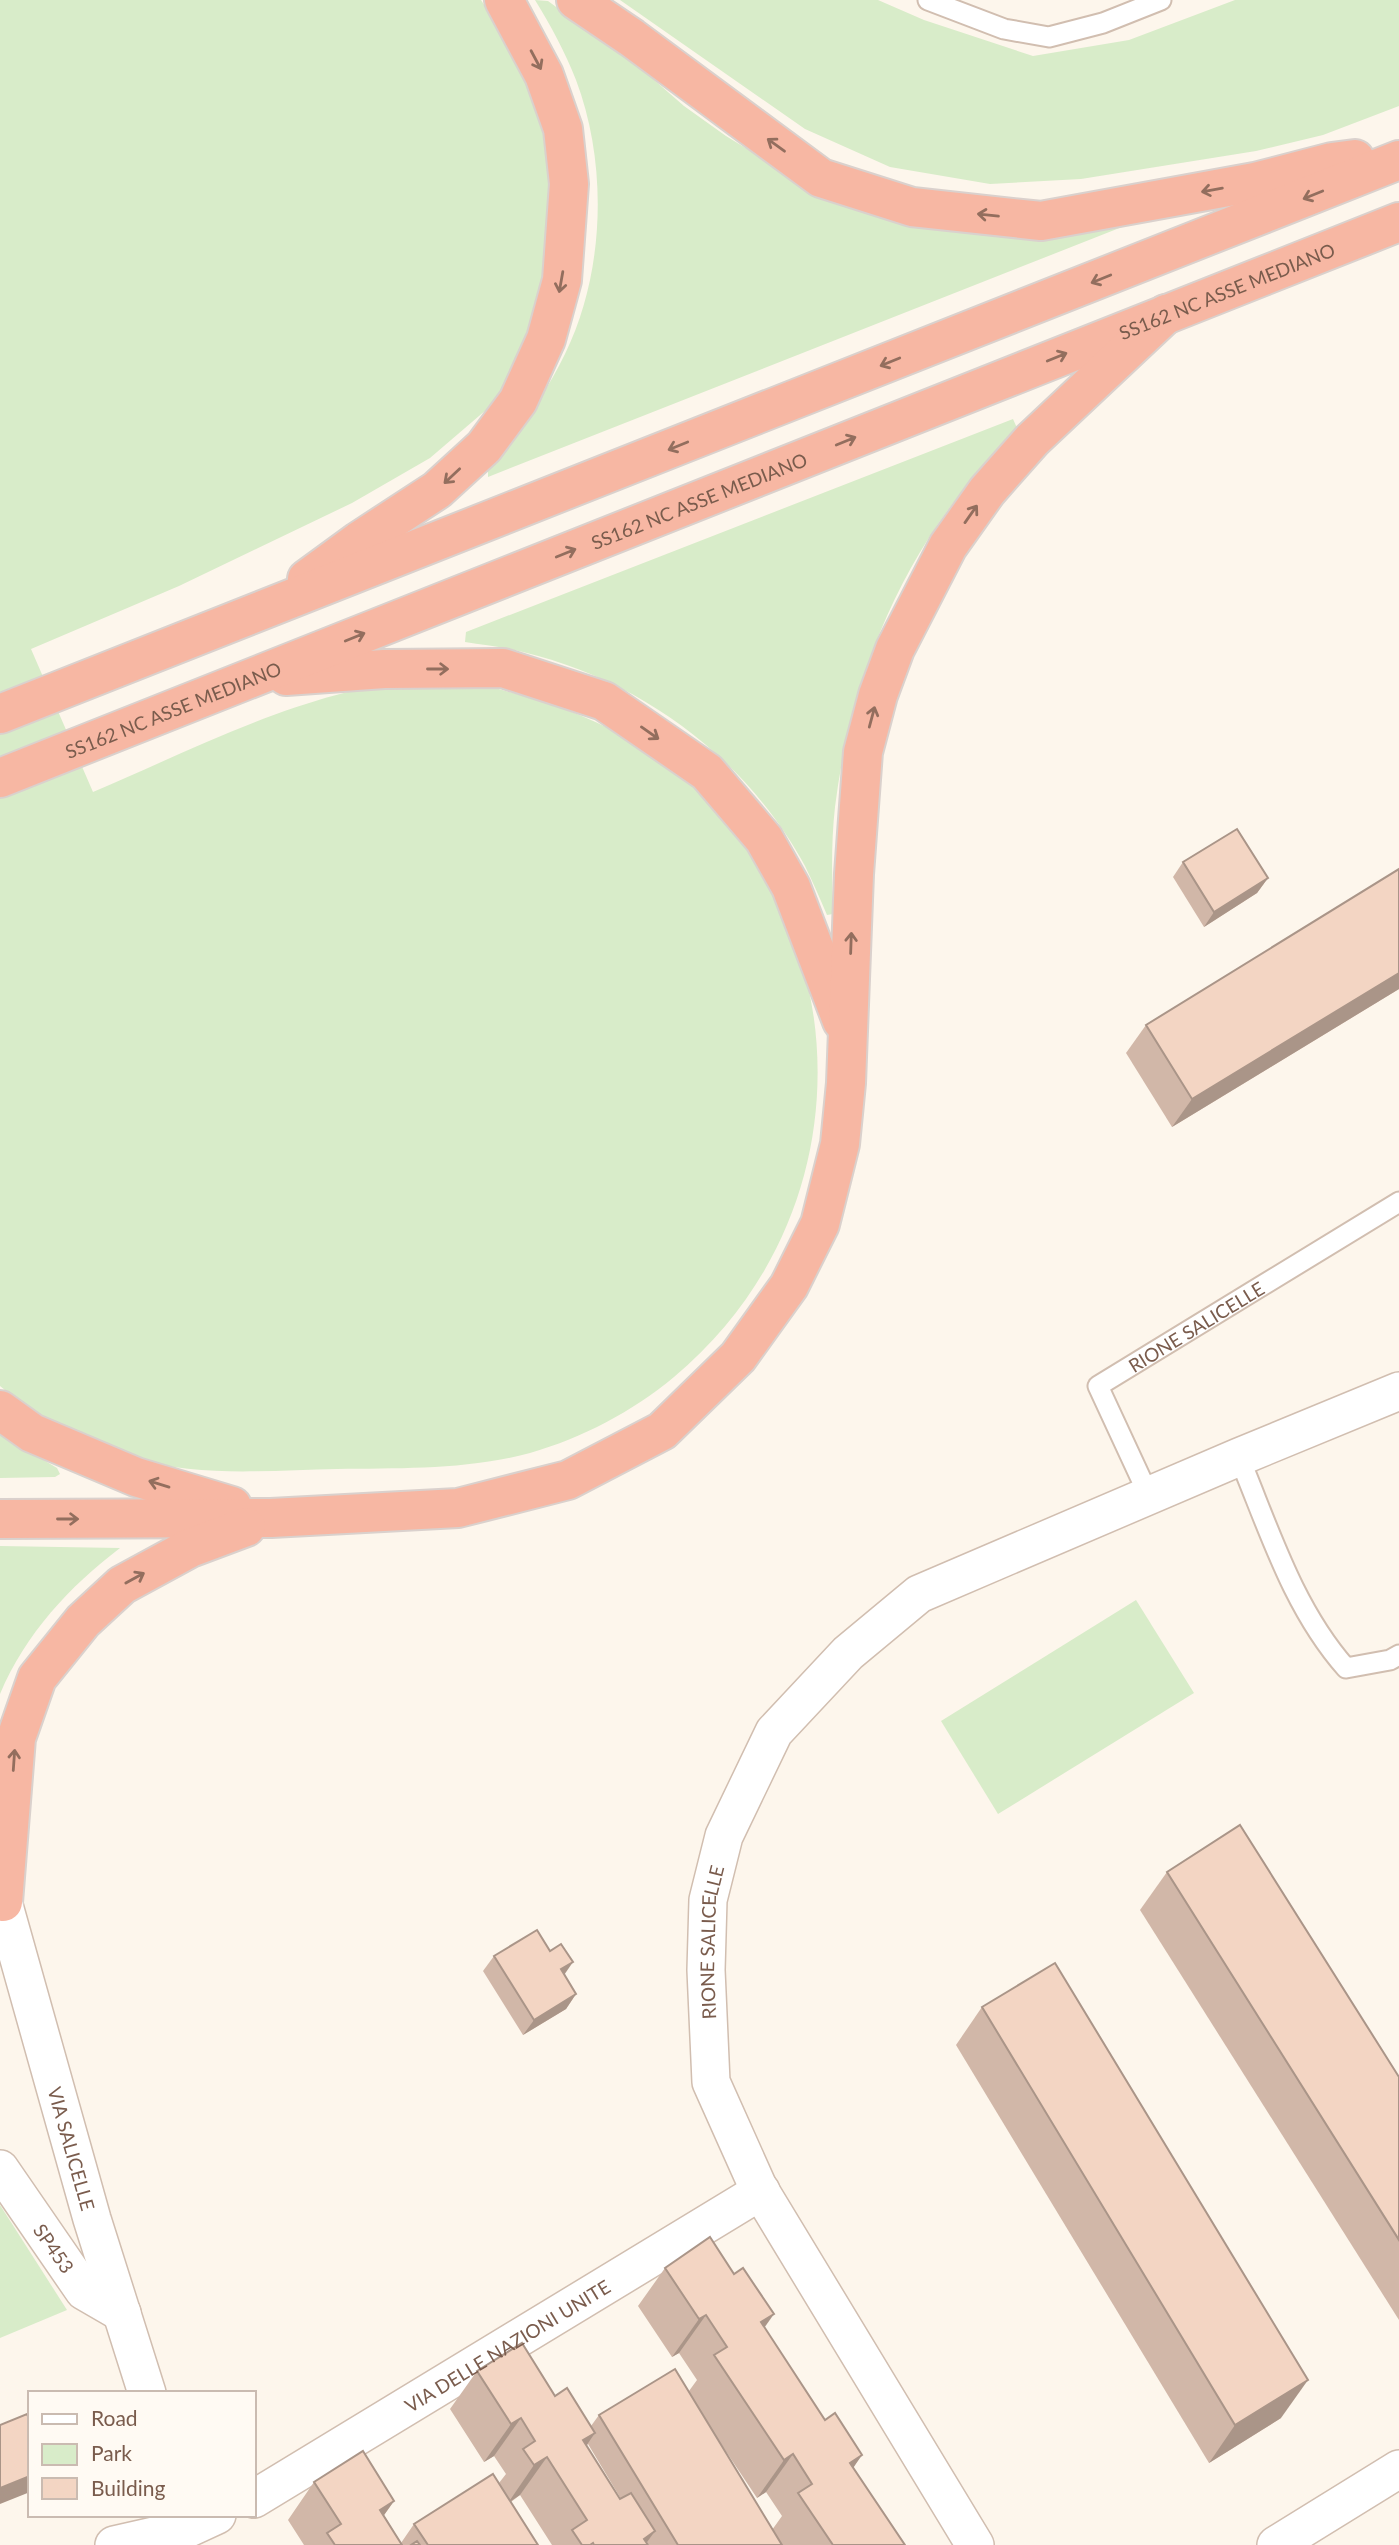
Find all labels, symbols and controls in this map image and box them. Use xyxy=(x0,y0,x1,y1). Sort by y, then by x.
one-way arrow xyxy=(530,49,544,70)
one-way arrow xyxy=(767,138,786,152)
one-way arrow xyxy=(1201,184,1224,197)
one-way arrow xyxy=(1302,189,1324,202)
one-way arrow xyxy=(977,208,999,221)
street label: SS162 NC ASSE MEDIANO xyxy=(1115,237,1338,344)
one-way arrow xyxy=(553,270,567,293)
one-way arrow xyxy=(1091,273,1113,286)
one-way arrow xyxy=(1046,350,1067,363)
one-way arrow xyxy=(879,357,901,370)
one-way arrow xyxy=(834,434,856,447)
one-way arrow xyxy=(668,441,690,454)
street label: SS162 NC ASSE MEDIANO xyxy=(588,447,810,554)
one-way arrow xyxy=(443,468,461,484)
one-way arrow xyxy=(964,505,978,524)
one-way arrow xyxy=(555,545,576,558)
one-way arrow xyxy=(343,629,365,642)
street label: SS162 NC ASSE MEDIANO xyxy=(62,656,284,763)
one-way arrow xyxy=(426,662,449,676)
one-way arrow xyxy=(866,706,879,729)
one-way arrow xyxy=(640,726,659,740)
one-way arrow xyxy=(845,932,858,955)
street label: RIONE SALICELLE xyxy=(1124,1276,1268,1376)
one-way arrow xyxy=(148,1476,170,1489)
one-way arrow xyxy=(56,1512,79,1526)
one-way arrow xyxy=(124,1571,145,1584)
one-way arrow xyxy=(8,1750,21,1772)
street label: RIONE SALICELLE xyxy=(694,1863,728,2020)
street label: VIA SALICELLE xyxy=(44,2084,101,2213)
street label: SP453 xyxy=(29,2219,79,2277)
street label: VIA DELLE NAZIONI UNITE xyxy=(400,2274,614,2416)
legend xyxy=(28,2391,256,2517)
text: Road xyxy=(91,2405,138,2430)
text: Park xyxy=(91,2440,132,2465)
text: Building xyxy=(91,2475,166,2500)

